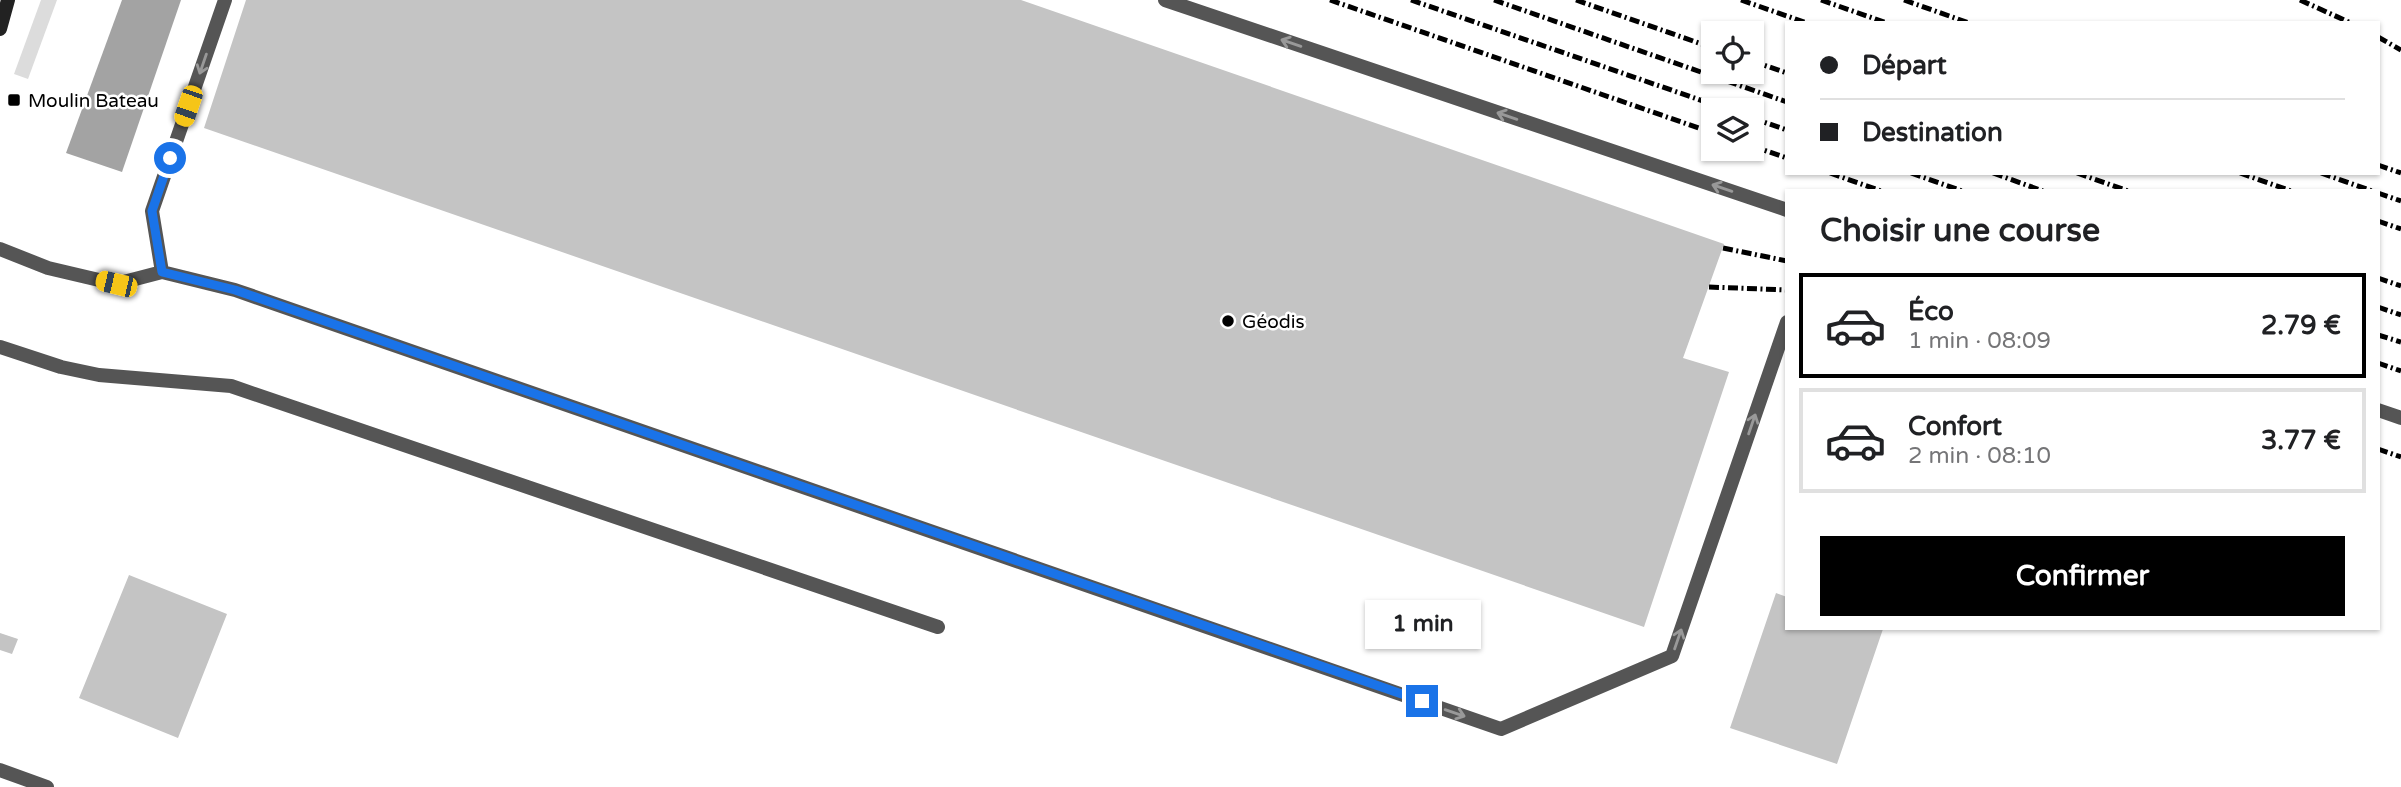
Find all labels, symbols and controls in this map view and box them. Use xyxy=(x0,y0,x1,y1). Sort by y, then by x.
map controls xyxy=(1701,21,1764,161)
button: locate xyxy=(1701,21,1764,84)
one-way arrow xyxy=(1280,36,1302,49)
text: Départ xyxy=(1862,50,1947,81)
one-way arrow xyxy=(196,53,208,75)
car xyxy=(172,83,205,129)
place label: Moulin Bateau xyxy=(28,90,159,112)
marker: Moulin Bateau xyxy=(6,92,22,108)
button: layers xyxy=(1701,98,1764,161)
one-way arrow xyxy=(1496,109,1518,121)
text: Destination xyxy=(1862,117,2003,148)
route start xyxy=(154,142,186,174)
one-way arrow xyxy=(1711,181,1733,194)
text: Choisir une course xyxy=(1820,212,2100,250)
car xyxy=(94,269,139,299)
icon: car xyxy=(1824,294,1887,357)
text: Éco xyxy=(1908,296,1954,327)
text: 2.79 € xyxy=(2261,310,2341,341)
place label: Géodis xyxy=(1242,311,1305,333)
marker: Géodis xyxy=(1220,313,1236,329)
text: 1 min · 08:09 xyxy=(1908,327,2051,355)
icon: car xyxy=(1824,409,1887,472)
text: Confort xyxy=(1908,411,2002,442)
one-way arrow xyxy=(1747,414,1759,436)
text: 3.77 € xyxy=(2261,425,2341,456)
text: 2 min · 08:10 xyxy=(1908,442,2051,470)
button: Confirmer xyxy=(1820,536,2345,616)
callout: 1 min xyxy=(1364,600,1480,648)
text: 1 min xyxy=(1392,610,1454,638)
one-way arrow xyxy=(1673,629,1685,651)
route end xyxy=(1406,685,1438,717)
one-way arrow xyxy=(1444,707,1466,720)

